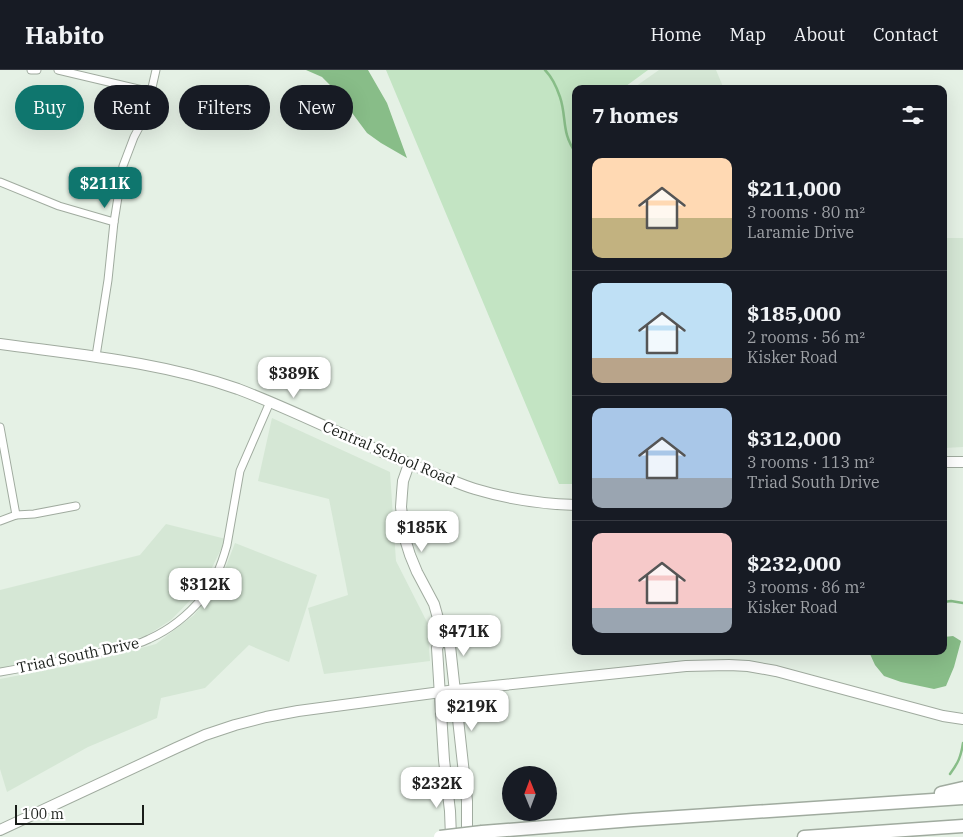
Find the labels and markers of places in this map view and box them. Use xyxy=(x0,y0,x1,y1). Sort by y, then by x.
pin: $211K xyxy=(70,166,140,209)
pin: $389K xyxy=(259,356,329,399)
pin: $185K xyxy=(387,510,457,553)
pin: $312K xyxy=(170,568,240,610)
pin: $471K xyxy=(429,614,499,657)
pin: $219K xyxy=(437,690,507,732)
pin: $232K xyxy=(402,766,472,809)

